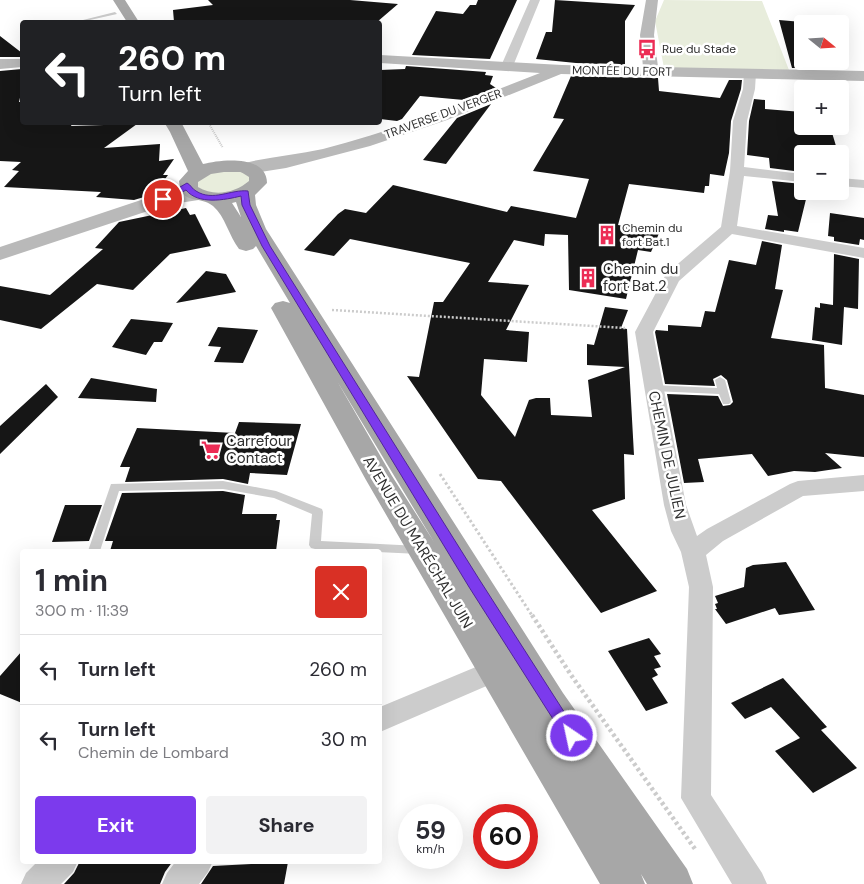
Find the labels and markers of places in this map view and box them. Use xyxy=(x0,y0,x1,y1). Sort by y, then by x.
bus stop icon: Rue du Stade xyxy=(636,38,658,60)
place label: Rue du Stade xyxy=(662,41,736,57)
pin xyxy=(142,178,184,220)
place label: Chemin du fort Bat.1 xyxy=(622,220,682,250)
building icon: Chemin du fort Bat.1 xyxy=(596,224,618,246)
place label: Chemin du fort Bat.2 xyxy=(603,259,678,296)
building icon: Chemin du fort Bat.2 xyxy=(577,267,599,289)
place label: Carrefour Contact xyxy=(226,431,293,468)
supermarket icon: Carrefour Contact xyxy=(200,439,222,461)

